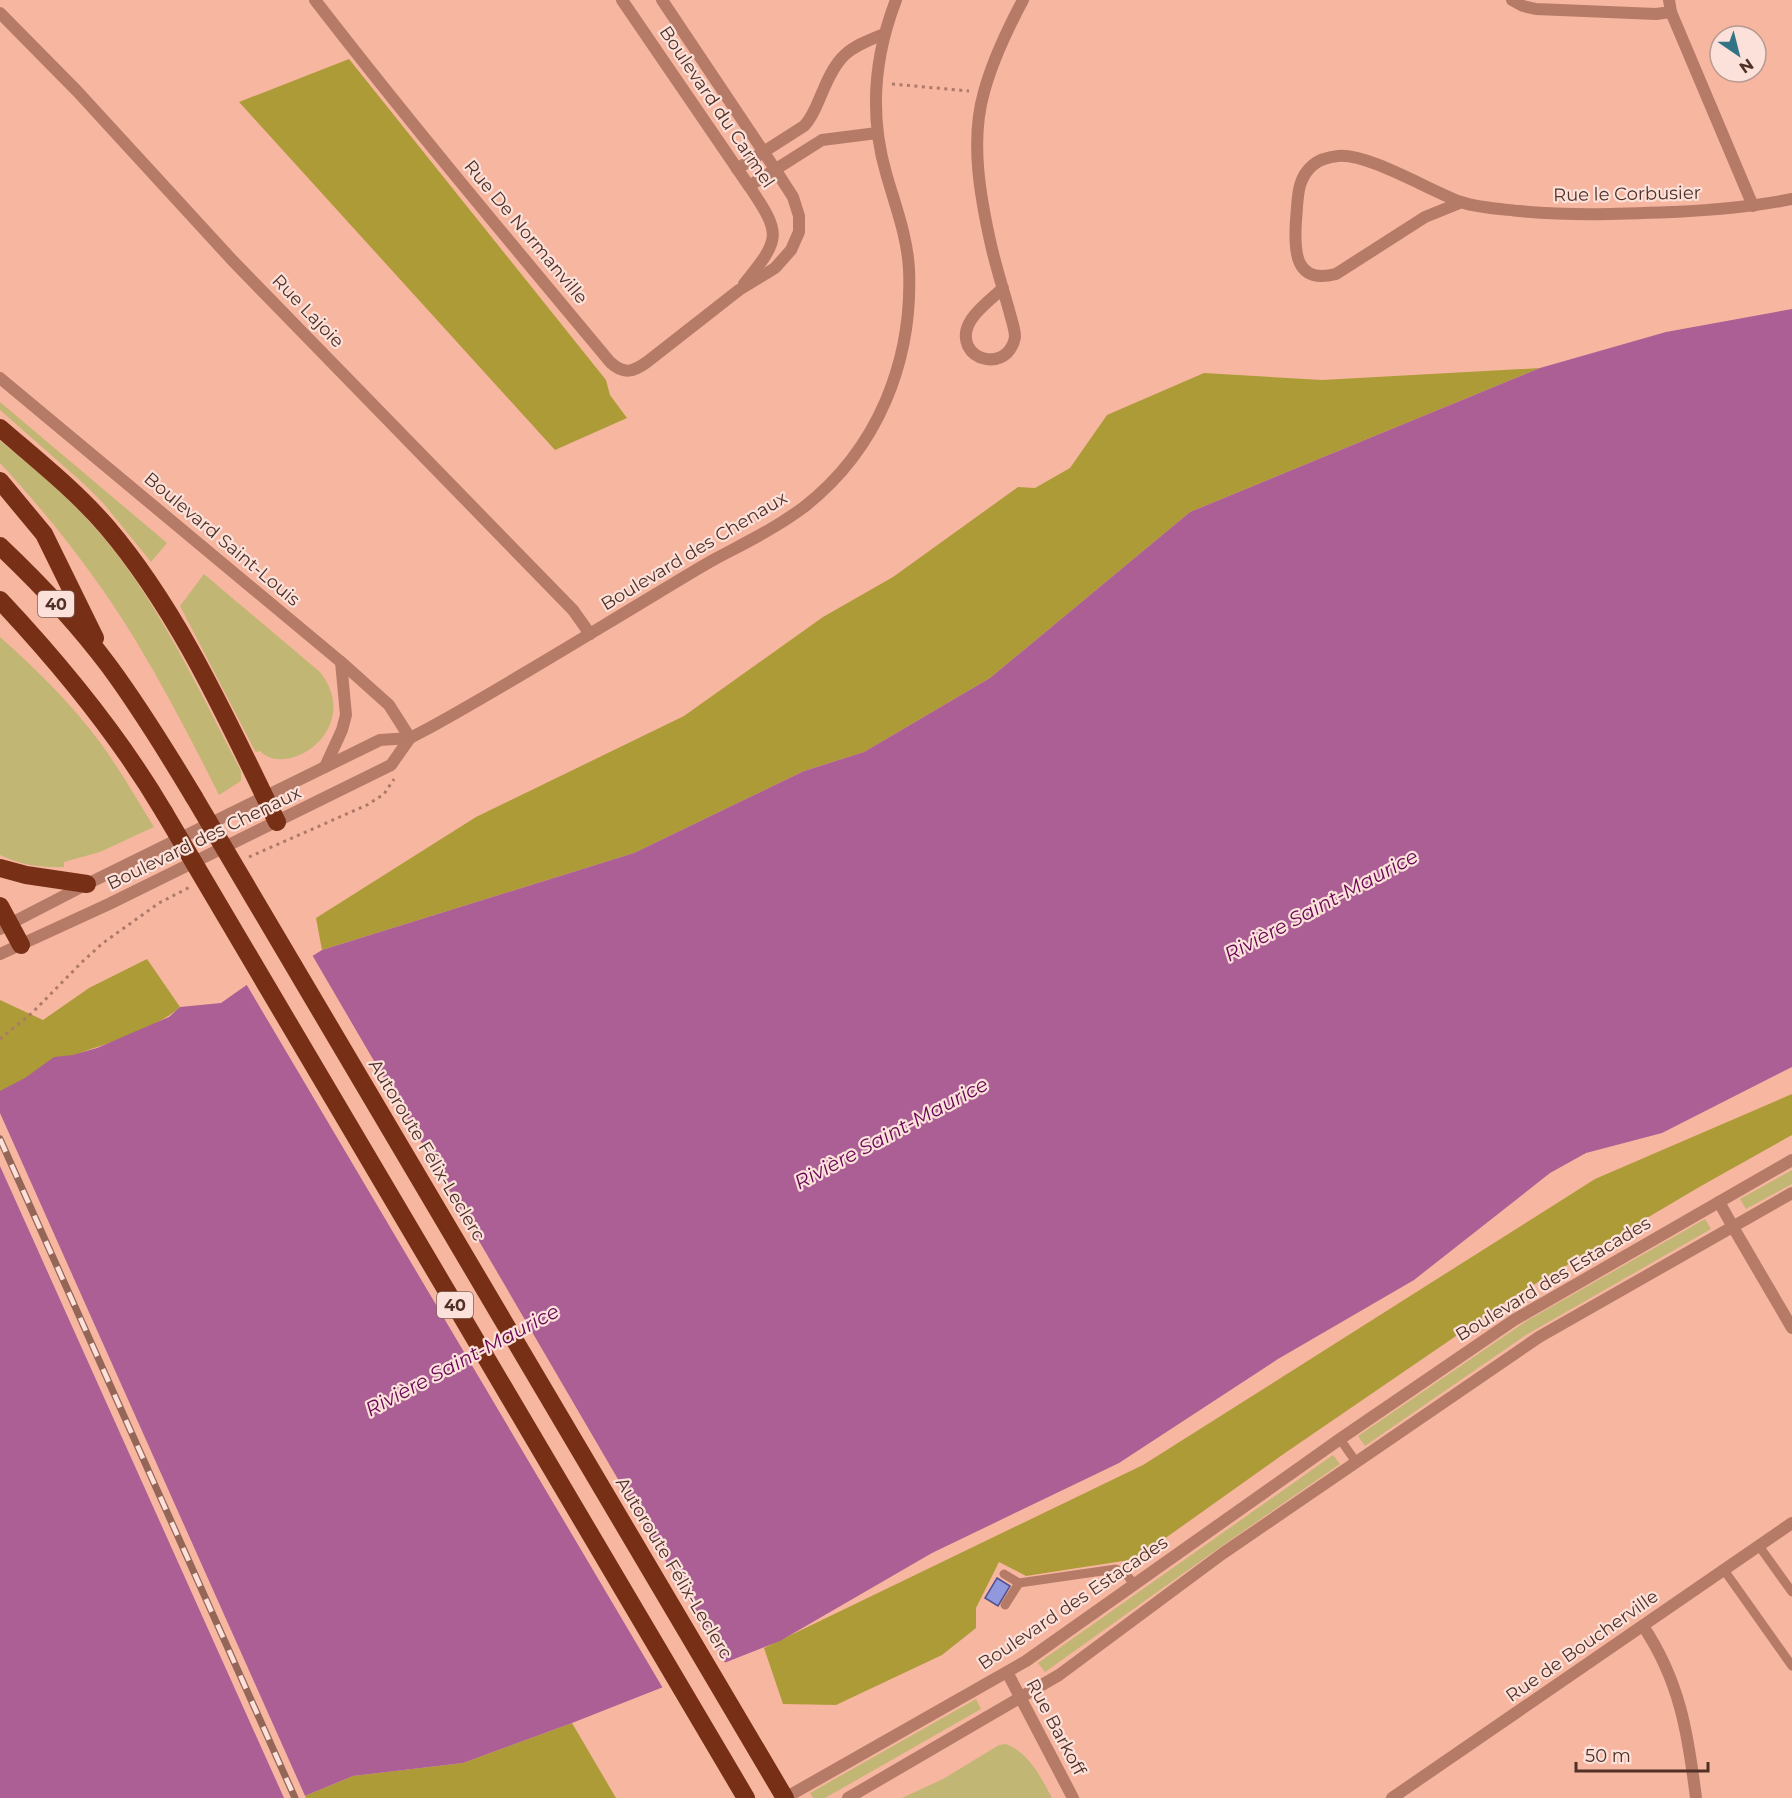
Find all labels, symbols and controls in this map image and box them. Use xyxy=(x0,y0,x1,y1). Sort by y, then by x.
street label: Boulevard du Carmel xyxy=(655,22,779,192)
north arrow xyxy=(1708,24,1768,84)
text: N xyxy=(1736,54,1757,77)
street label: Rue De Normanville xyxy=(459,156,593,308)
street label: Rue le Corbusier xyxy=(1553,182,1701,206)
street label: Rue Lajoie xyxy=(267,270,349,352)
street label: Boulevard Saint-Louis xyxy=(140,467,305,611)
street label: Boulevard des Chenaux xyxy=(597,486,791,615)
road number: 40 xyxy=(38,591,74,617)
street label: Boulevard des Chenaux xyxy=(103,781,305,895)
water label: Rivière Saint-Maurice xyxy=(1220,844,1422,966)
street label: Autoroute Félix-Leclerc xyxy=(364,1055,490,1245)
water label: Rivière Saint-Maurice xyxy=(790,1072,992,1194)
street label: Boulevard des Estacades xyxy=(1451,1212,1655,1346)
road number: 40 xyxy=(437,1292,473,1318)
water label: Rivière Saint-Maurice xyxy=(361,1299,563,1421)
street label: Autoroute Félix-Leclerc xyxy=(611,1473,737,1663)
street label: Boulevard des Estacades xyxy=(974,1531,1172,1675)
street label: Rue de Boucherville xyxy=(1502,1585,1663,1707)
street label: Rue Barkoff xyxy=(1021,1675,1091,1780)
scale bar xyxy=(1576,1735,1708,1773)
text: 50 m xyxy=(1585,1745,1631,1767)

